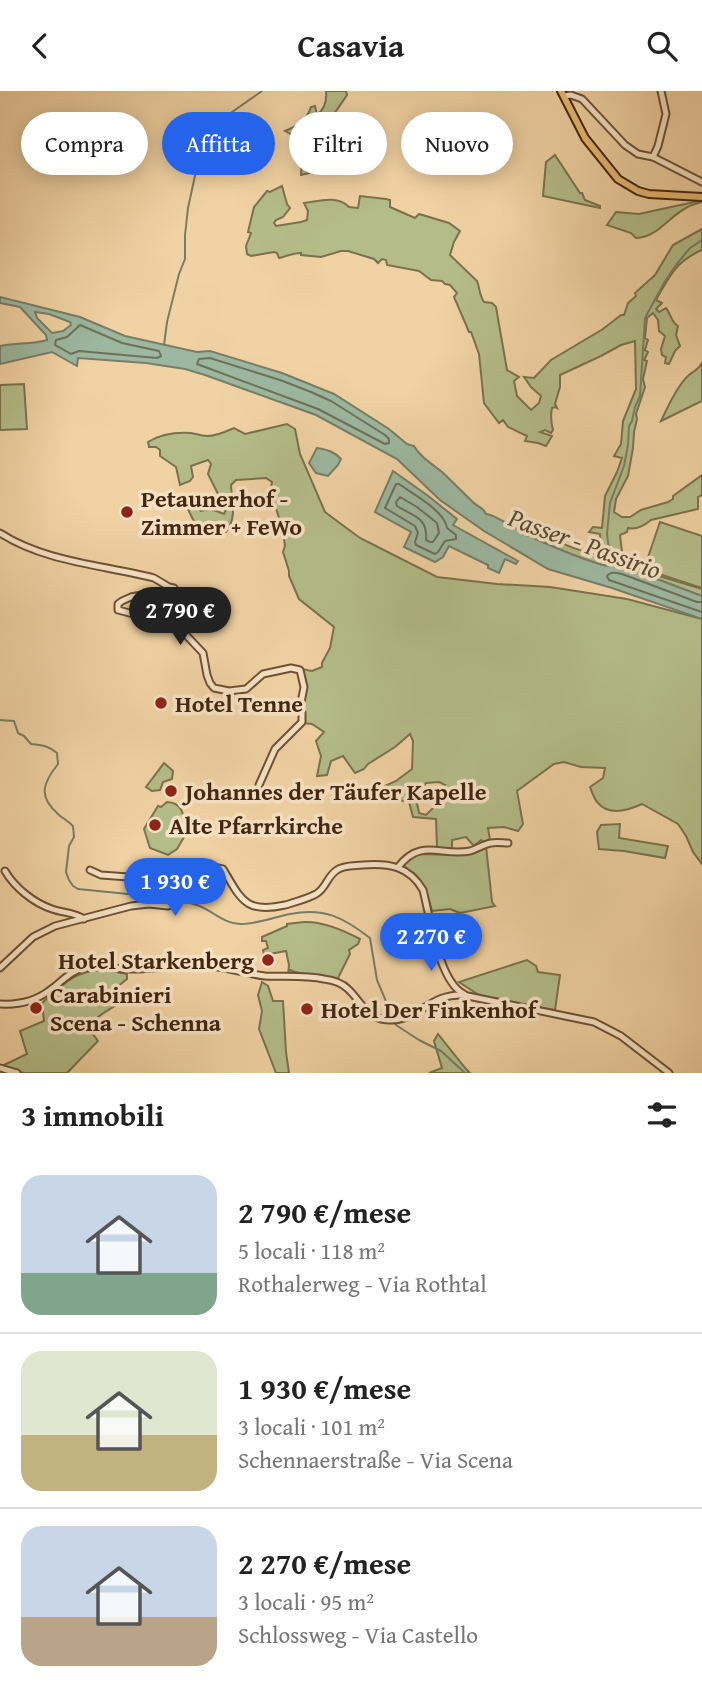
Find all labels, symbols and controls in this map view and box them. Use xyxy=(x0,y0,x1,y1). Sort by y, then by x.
text: Casavia xyxy=(298,22,404,69)
icon: back xyxy=(21,27,59,65)
icon: search xyxy=(643,27,681,65)
chip: Compra xyxy=(21,112,148,175)
chip: Affitta xyxy=(162,112,275,175)
chip: Filtri xyxy=(289,112,387,175)
chip: Nuovo xyxy=(401,112,513,175)
place label: Petaunerhof - Zimmer + FeWo xyxy=(141,481,302,544)
water label: Passer - Passirio xyxy=(502,497,667,589)
marker: Petaunerhof - Zimmer + FeWo xyxy=(119,504,135,520)
pin: 2 790 € xyxy=(115,587,245,647)
text: 2 790 € xyxy=(145,593,215,626)
place label: Hotel Tenne xyxy=(175,686,303,721)
marker: Hotel Tenne xyxy=(153,695,169,711)
place label: Johannes der Täufer Kapelle xyxy=(181,774,487,809)
marker: Johannes der Täufer Kapelle xyxy=(163,783,179,799)
place label: Alte Pfarrkirche xyxy=(169,808,343,843)
marker: Alte Pfarrkirche xyxy=(147,817,163,833)
pin: 1 930 € xyxy=(110,859,240,918)
text: 1 930 € xyxy=(140,864,210,897)
pin: 2 270 € xyxy=(366,913,496,973)
text: 2 270 € xyxy=(396,919,466,952)
place label: Hotel Starkenberg xyxy=(58,943,254,978)
marker: Hotel Starkenberg xyxy=(260,952,276,968)
place label: Carabinieri Scena - Schenna xyxy=(50,977,222,1040)
place label: Hotel Der Finkenhof xyxy=(321,992,539,1027)
marker: Carabinieri Scena - Schenna xyxy=(28,1000,44,1016)
marker: Hotel Der Finkenhof xyxy=(299,1001,315,1017)
text: 3 immobili xyxy=(21,1093,164,1137)
icon: filters xyxy=(643,1096,681,1134)
text: 2 790 €/mese xyxy=(238,1190,411,1234)
icon: home xyxy=(77,1203,161,1287)
text: 5 locali · 118 m² xyxy=(238,1234,385,1267)
text: Rothalerweg - Via Rothtal xyxy=(238,1267,487,1300)
text: 1 930 €/mese xyxy=(238,1366,411,1410)
icon: home xyxy=(77,1379,161,1463)
text: 3 locali · 101 m² xyxy=(238,1410,385,1443)
text: Schennaerstraße - Via Scena xyxy=(238,1443,513,1476)
text: 2 270 €/mese xyxy=(238,1541,411,1585)
icon: home xyxy=(77,1554,161,1638)
text: 3 locali · 95 m² xyxy=(238,1585,374,1618)
text: Schlossweg - Via Castello xyxy=(238,1618,478,1651)

